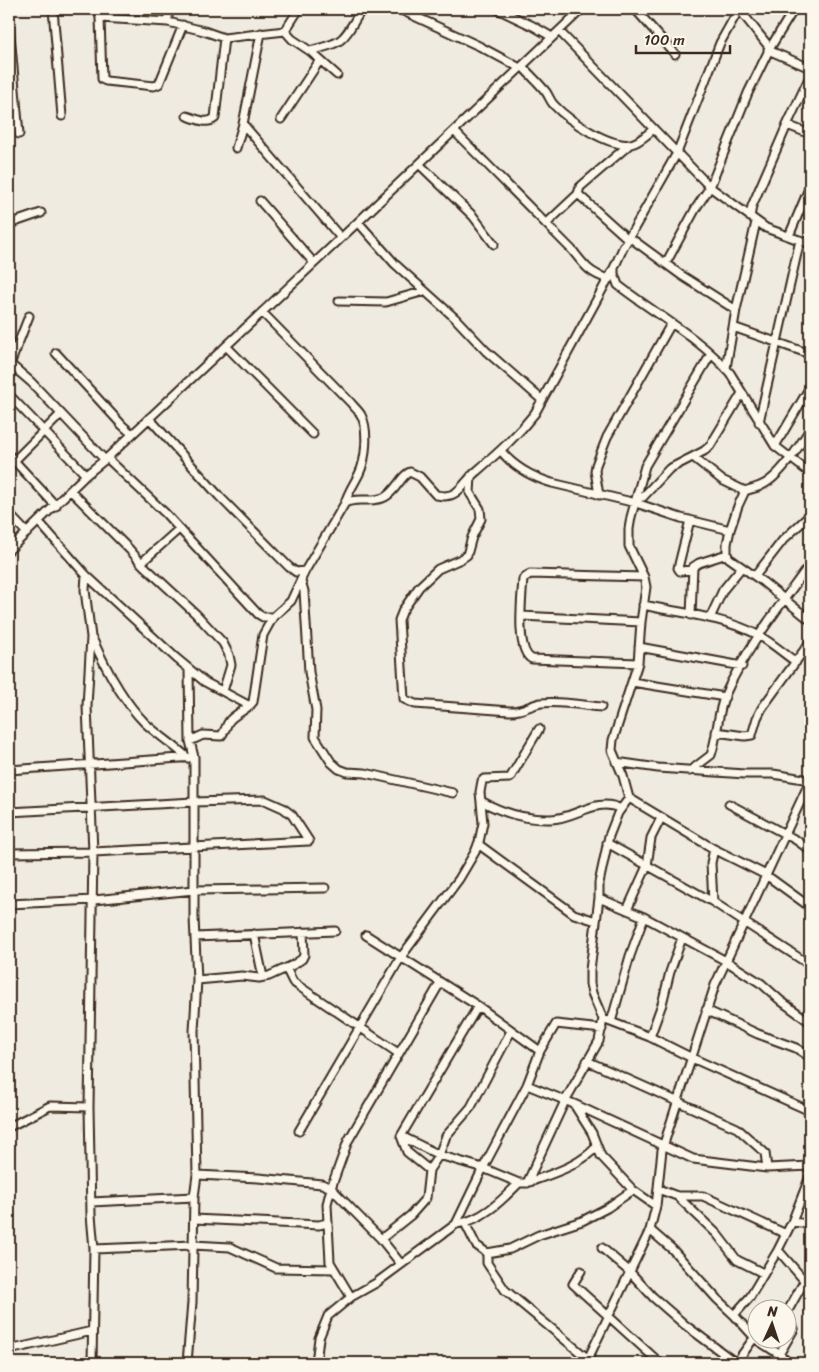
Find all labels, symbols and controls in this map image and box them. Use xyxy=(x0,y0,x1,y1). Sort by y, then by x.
scale bar xyxy=(636,22,730,54)
text: 100 m xyxy=(644,27,685,53)
text: N xyxy=(766,1299,778,1324)
north arrow xyxy=(746,1300,796,1350)

